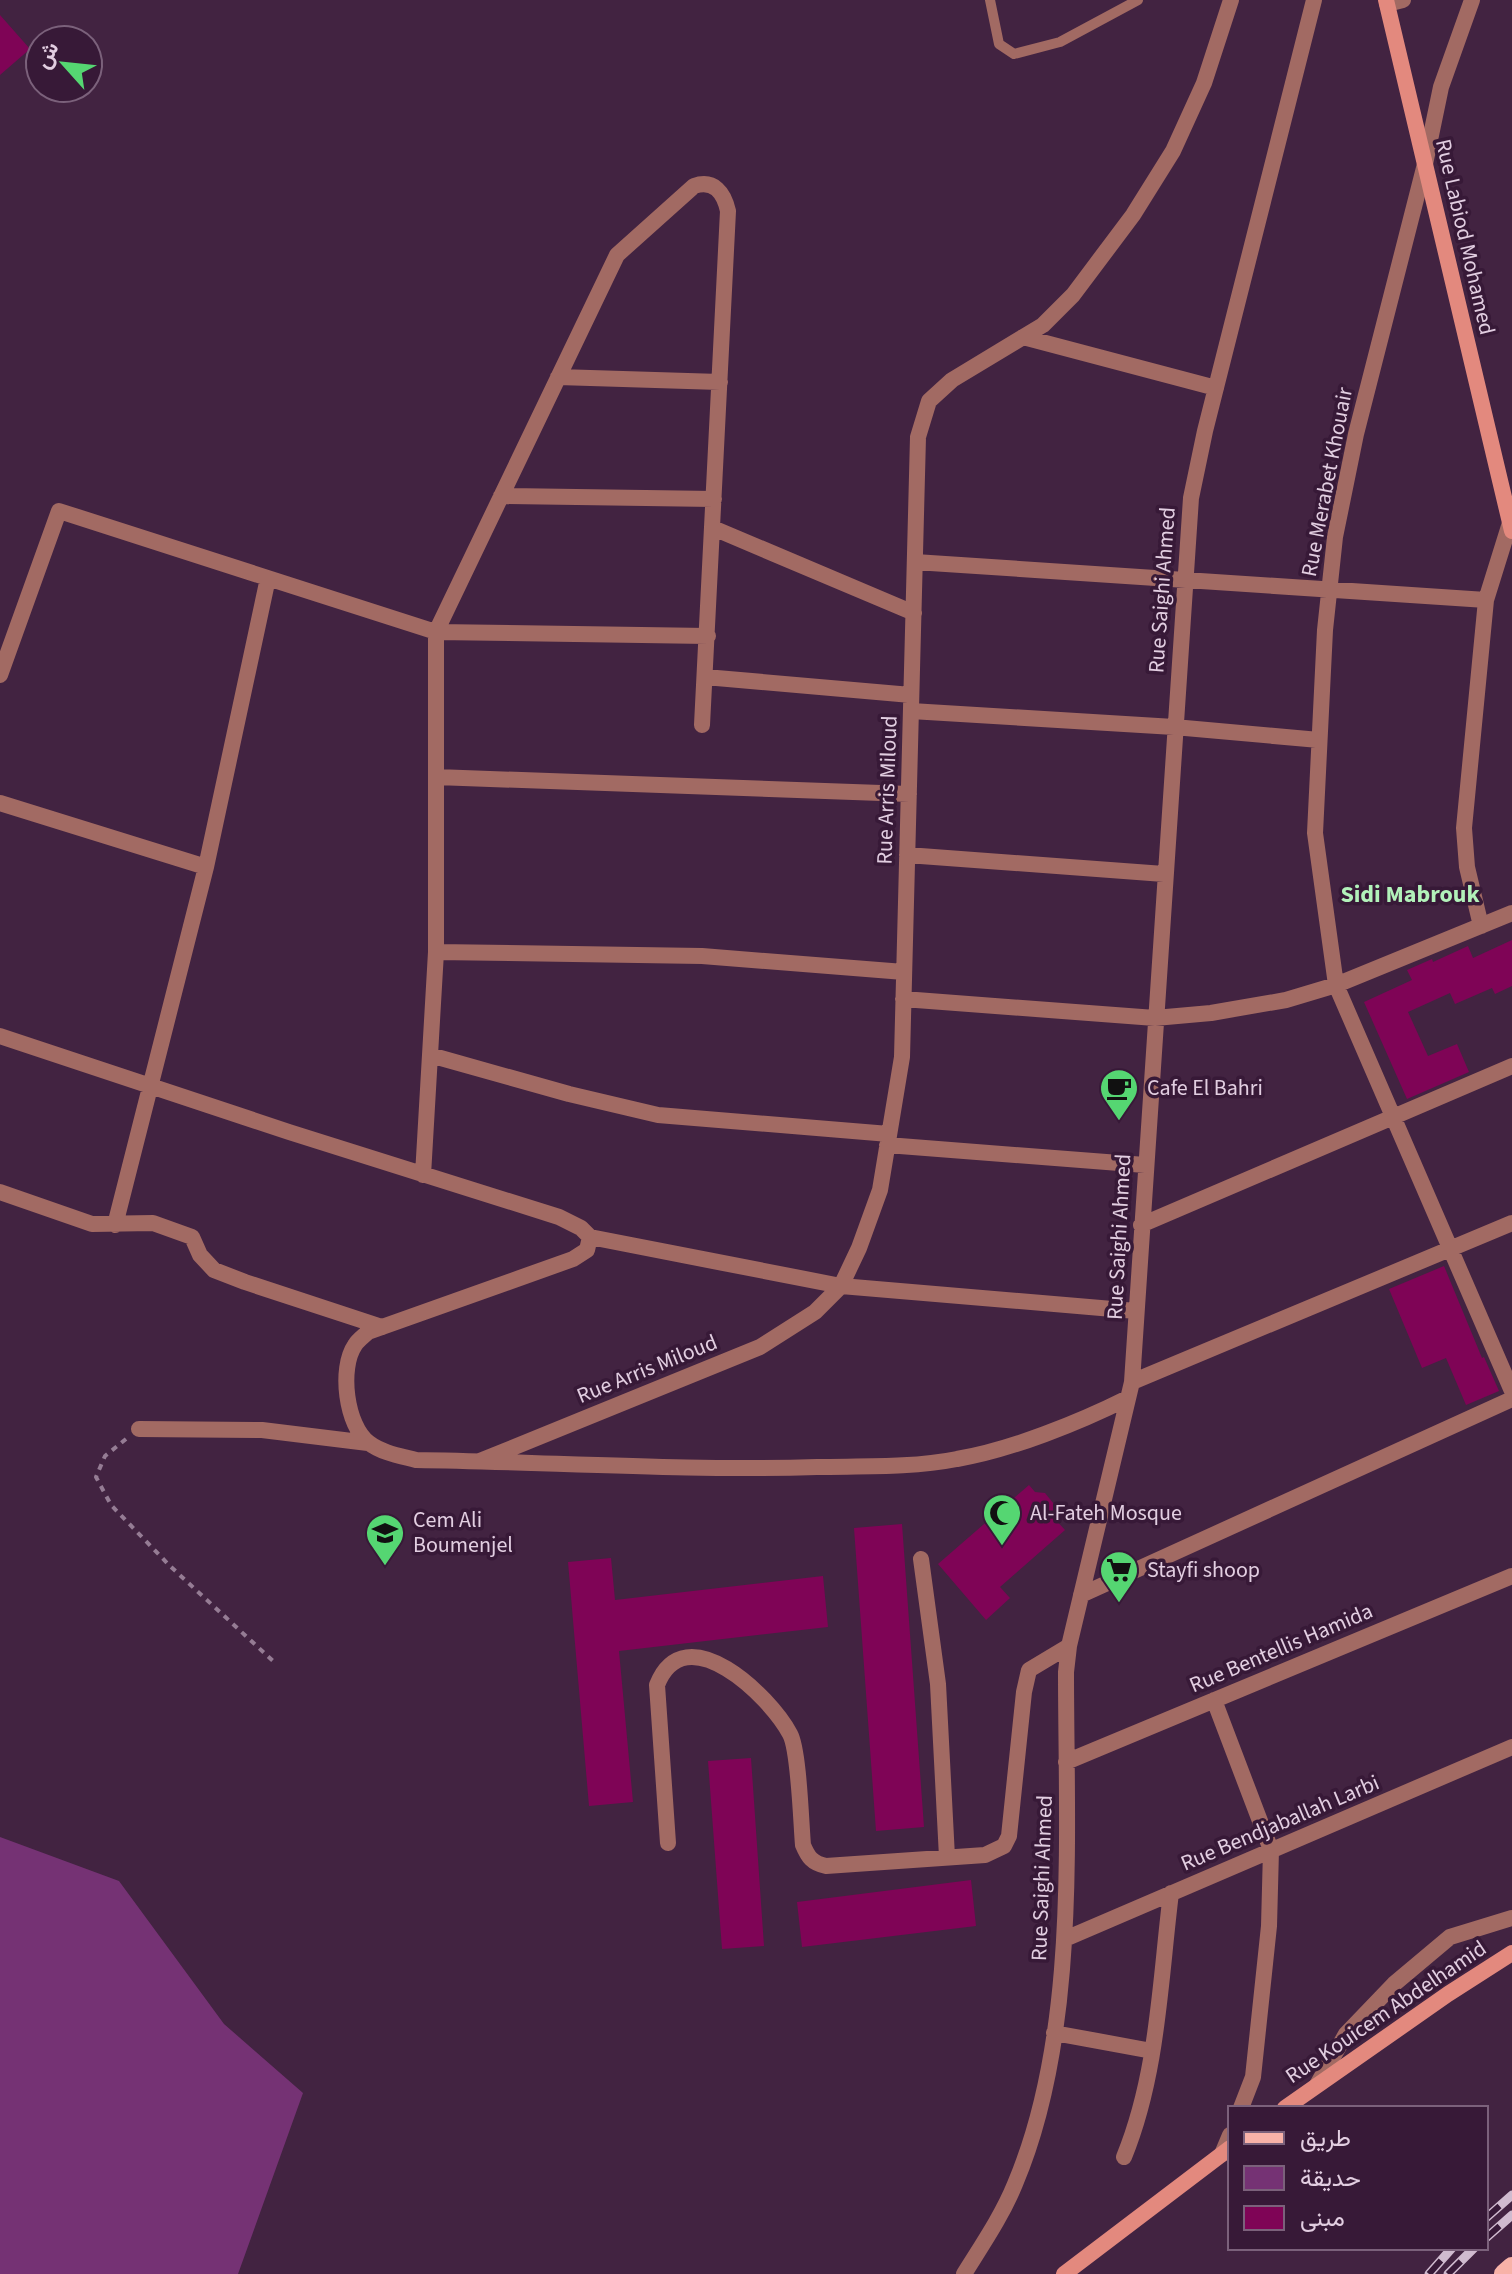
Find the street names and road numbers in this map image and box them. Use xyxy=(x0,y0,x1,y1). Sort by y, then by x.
street label: Rue Labiod Mohamed xyxy=(1427,136,1503,338)
street label: Rue Merabet Khouair xyxy=(1293,384,1361,579)
street label: Rue Saighi Ahmed xyxy=(1140,506,1184,674)
street label: Rue Arris Miloud xyxy=(868,715,906,865)
street label: Rue Saighi Ahmed xyxy=(1099,1153,1139,1321)
street label: Rue Arris Miloud xyxy=(572,1326,722,1412)
street label: Rue Bentellis Hamida xyxy=(1184,1595,1378,1701)
street label: Rue Bendjaballah Larbi xyxy=(1176,1767,1384,1879)
street label: Rue Saighi Ahmed xyxy=(1023,1794,1061,1962)
street label: Rue Kouicem Abdelhamid xyxy=(1279,1933,1493,2091)

